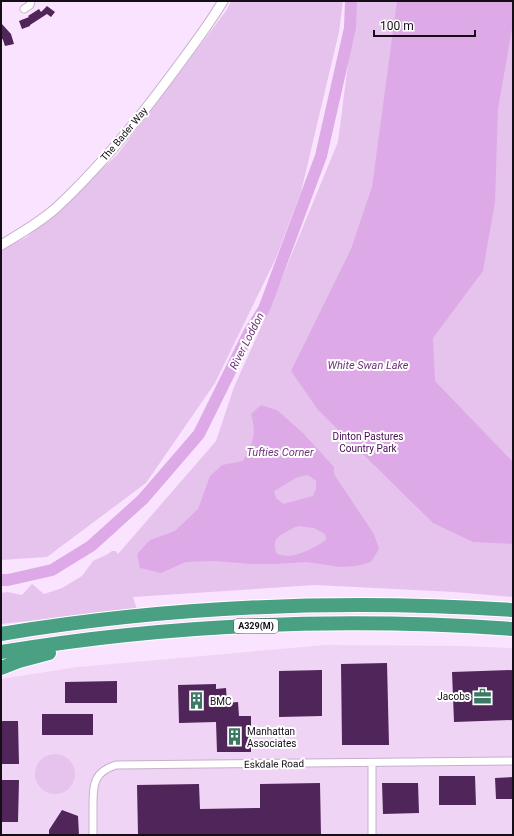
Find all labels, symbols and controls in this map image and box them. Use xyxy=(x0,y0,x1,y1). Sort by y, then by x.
scale bar xyxy=(374,12,475,38)
text: 100 m xyxy=(380,19,414,33)
street label: The Bader Way xyxy=(98,105,150,163)
water label: River Loddon xyxy=(227,310,267,372)
water label: White Swan Lake xyxy=(327,359,409,372)
park label: Dinton Pastures Country Park xyxy=(333,431,403,454)
water label: Tufties Corner xyxy=(246,446,314,459)
road number: A329(M) xyxy=(234,619,278,633)
office icon: Jacobs xyxy=(473,686,493,706)
building icon: BMC xyxy=(187,691,207,711)
place label: Jacobs xyxy=(437,691,470,702)
place label: BMC xyxy=(210,696,232,707)
place label: Manhattan Associates xyxy=(247,726,296,749)
building icon: Manhattan Associates xyxy=(224,727,244,747)
street label: Eskdale Road xyxy=(244,758,304,770)

